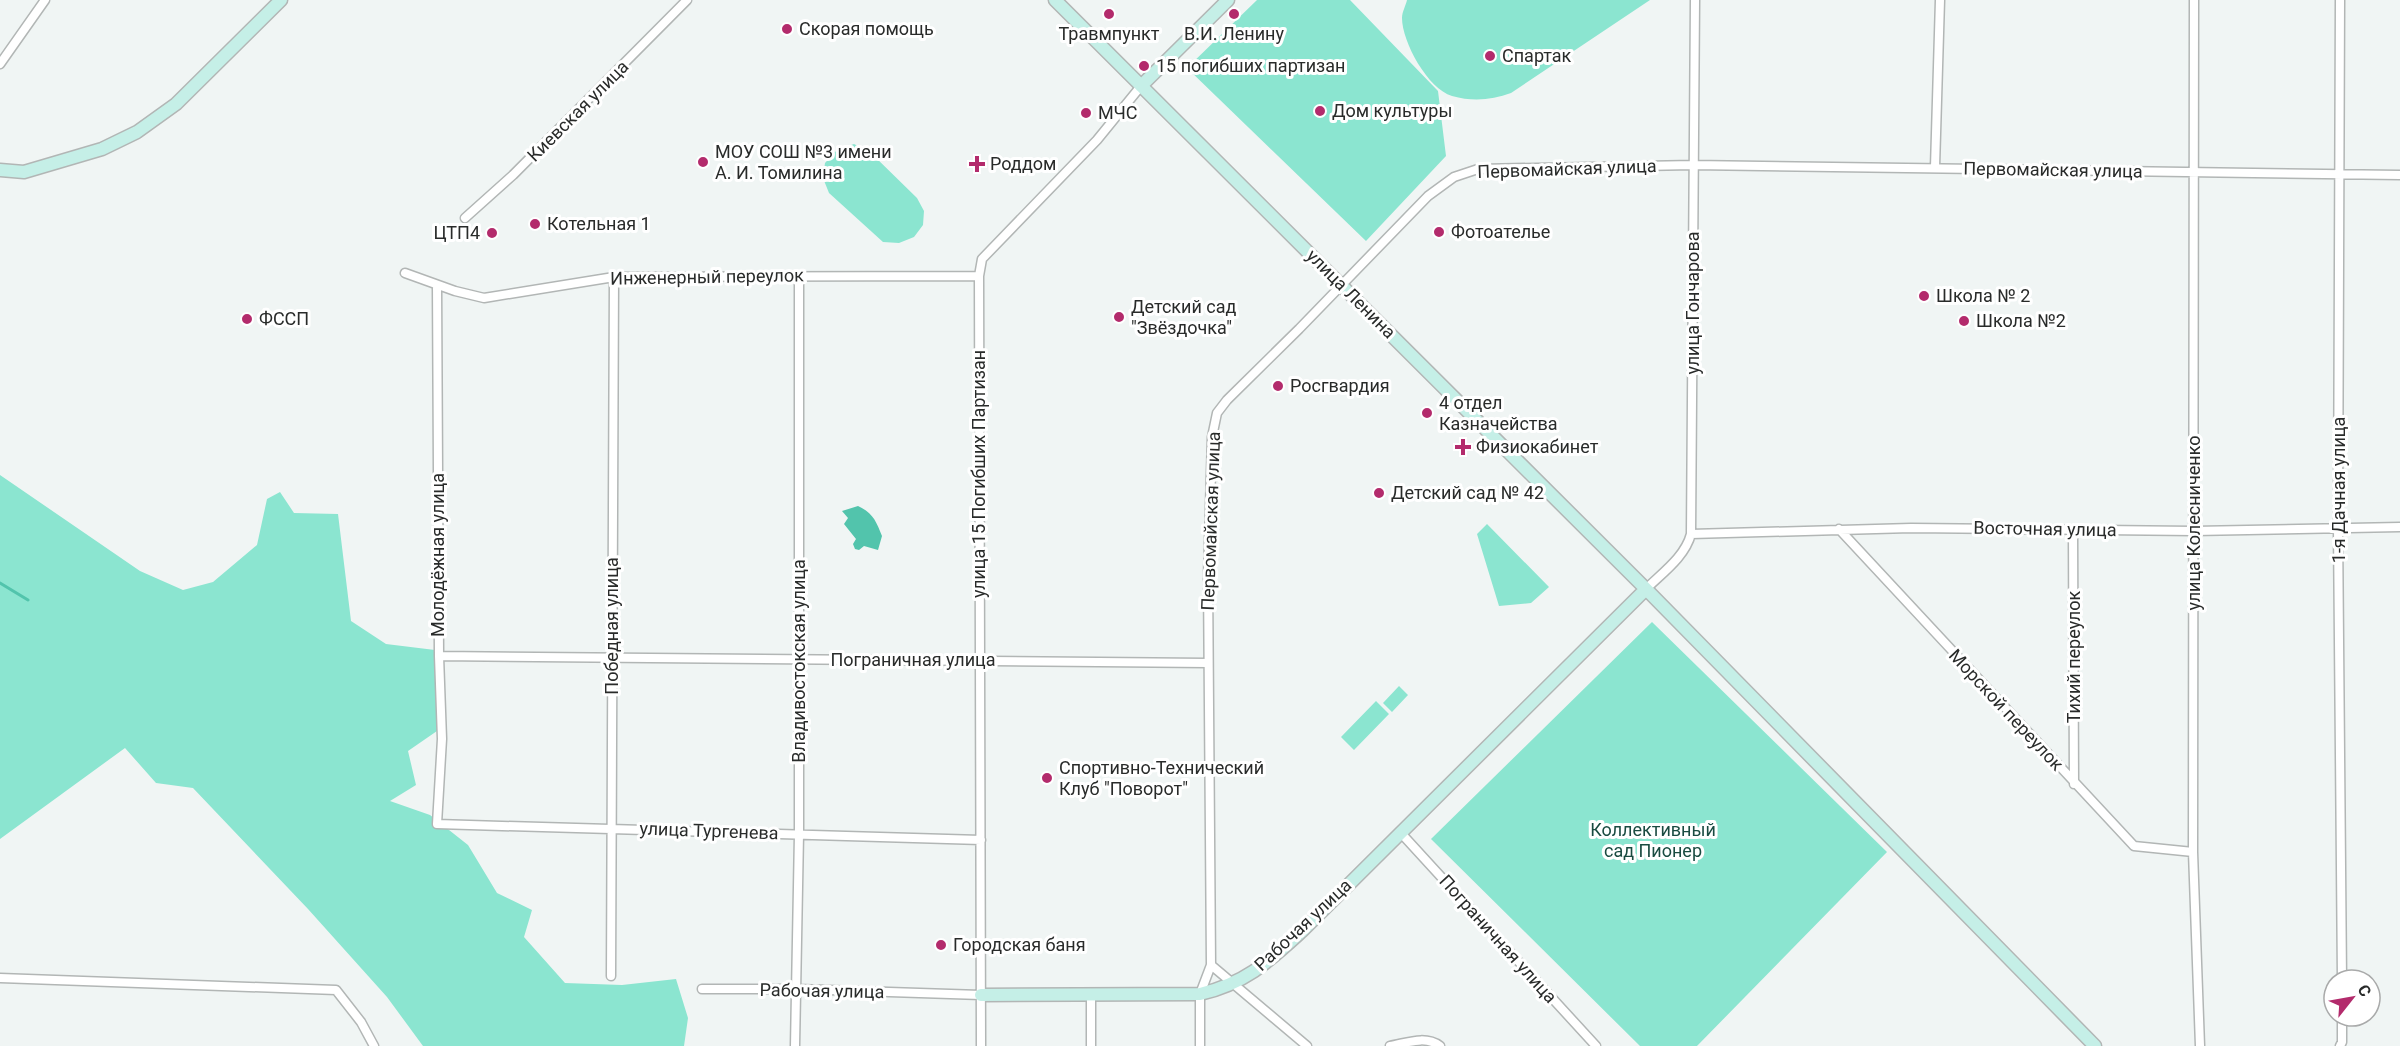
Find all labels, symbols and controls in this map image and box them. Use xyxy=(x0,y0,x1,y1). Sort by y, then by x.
marker: Травмпункт xyxy=(1102,7,1116,21)
marker: В.И. Ленину xyxy=(1227,7,1241,21)
place label: Скорая помощь xyxy=(799,18,934,39)
marker: Скорая помощь xyxy=(780,22,794,36)
place label: Травмпункт xyxy=(1059,23,1160,44)
place label: В.И. Ленину xyxy=(1184,23,1284,44)
place label: Спартак xyxy=(1502,45,1572,66)
marker: Спартак xyxy=(1483,49,1497,63)
place label: 15 погибших партизан xyxy=(1156,55,1345,76)
street label: Киевская улица xyxy=(523,56,633,166)
marker: 15 погибших партизан xyxy=(1137,59,1151,73)
place label: Дом культуры xyxy=(1332,100,1452,121)
place label: МЧС xyxy=(1098,102,1138,123)
marker: Дом культуры xyxy=(1313,104,1327,118)
marker: МЧС xyxy=(1079,106,1093,120)
place label: МОУ СОШ №3 имени А. И. Томилина xyxy=(715,141,892,183)
place label: Роддом xyxy=(990,153,1056,174)
marker: МОУ СОШ №3 имени А. И. Томилина xyxy=(696,155,710,169)
marker: Роддом xyxy=(968,155,986,173)
street label: Первомайская улица xyxy=(1477,155,1657,182)
street label: Первомайская улица xyxy=(1963,157,2143,182)
place label: Котельная 1 xyxy=(547,213,651,234)
marker: Котельная 1 xyxy=(528,217,542,231)
place label: Фотоателье xyxy=(1451,221,1550,242)
place label: ЦТП4 xyxy=(433,222,480,243)
marker: Фотоателье xyxy=(1432,225,1446,239)
marker: ЦТП4 xyxy=(485,226,499,240)
street label: улица Гончарова xyxy=(1682,232,1703,374)
street label: улица Ленина xyxy=(1303,245,1400,342)
street label: Инженерный переулок xyxy=(610,264,804,289)
place label: Школа № 2 xyxy=(1936,285,2030,306)
marker: Школа № 2 xyxy=(1917,289,1931,303)
place label: Детский сад "Звёздочка" xyxy=(1131,296,1237,338)
place label: ФССП xyxy=(259,308,309,329)
marker: Детский сад "Звёздочка" xyxy=(1112,310,1126,324)
place label: Школа №2 xyxy=(1976,310,2066,331)
marker: ФССП xyxy=(240,312,254,326)
marker: Школа №2 xyxy=(1957,314,1971,328)
street label: улица 15 Погибших Партизан xyxy=(968,350,989,598)
place label: Росгвардия xyxy=(1290,375,1390,396)
marker: Росгвардия xyxy=(1271,379,1285,393)
place label: 4 отдел Казначейства xyxy=(1439,392,1558,434)
marker: 4 отдел Казначейства xyxy=(1420,406,1434,420)
street label: 1-я Дачная улица xyxy=(2328,417,2349,563)
street label: Первомайская улица xyxy=(1197,431,1224,611)
place label: Физиокабинет xyxy=(1476,436,1599,457)
street label: улица Колесниченко xyxy=(2183,436,2204,611)
marker: Физиокабинет xyxy=(1454,438,1472,456)
street label: Молодёжная улица xyxy=(427,473,448,637)
place label: Детский сад № 42 xyxy=(1391,482,1544,503)
marker: Детский сад № 42 xyxy=(1372,486,1386,500)
street label: Восточная улица xyxy=(1973,517,2117,540)
street label: Победная улица xyxy=(601,557,622,695)
street label: Владивостокская улица xyxy=(788,559,809,763)
street label: Тихий переулок xyxy=(2063,591,2084,723)
street label: Морской переулок xyxy=(1945,645,2068,775)
street label: Пограничная улица xyxy=(830,649,996,670)
place label: Спортивно-Технический Клуб "Поворот" xyxy=(1059,757,1264,799)
marker: Спортивно-Технический Клуб "Поворот" xyxy=(1040,771,1054,785)
street label: улица Тургенева xyxy=(639,818,779,843)
park label: Коллективный сад Пионер xyxy=(1590,819,1716,861)
street label: Пограничная улица xyxy=(1435,870,1561,1007)
street label: Рабочая улица xyxy=(1250,874,1355,975)
place label: Городская баня xyxy=(953,934,1086,955)
marker: Городская баня xyxy=(934,938,948,952)
north arrow xyxy=(2322,968,2382,1028)
street label: Рабочая улица xyxy=(760,979,884,1002)
text: С xyxy=(2354,981,2375,1000)

